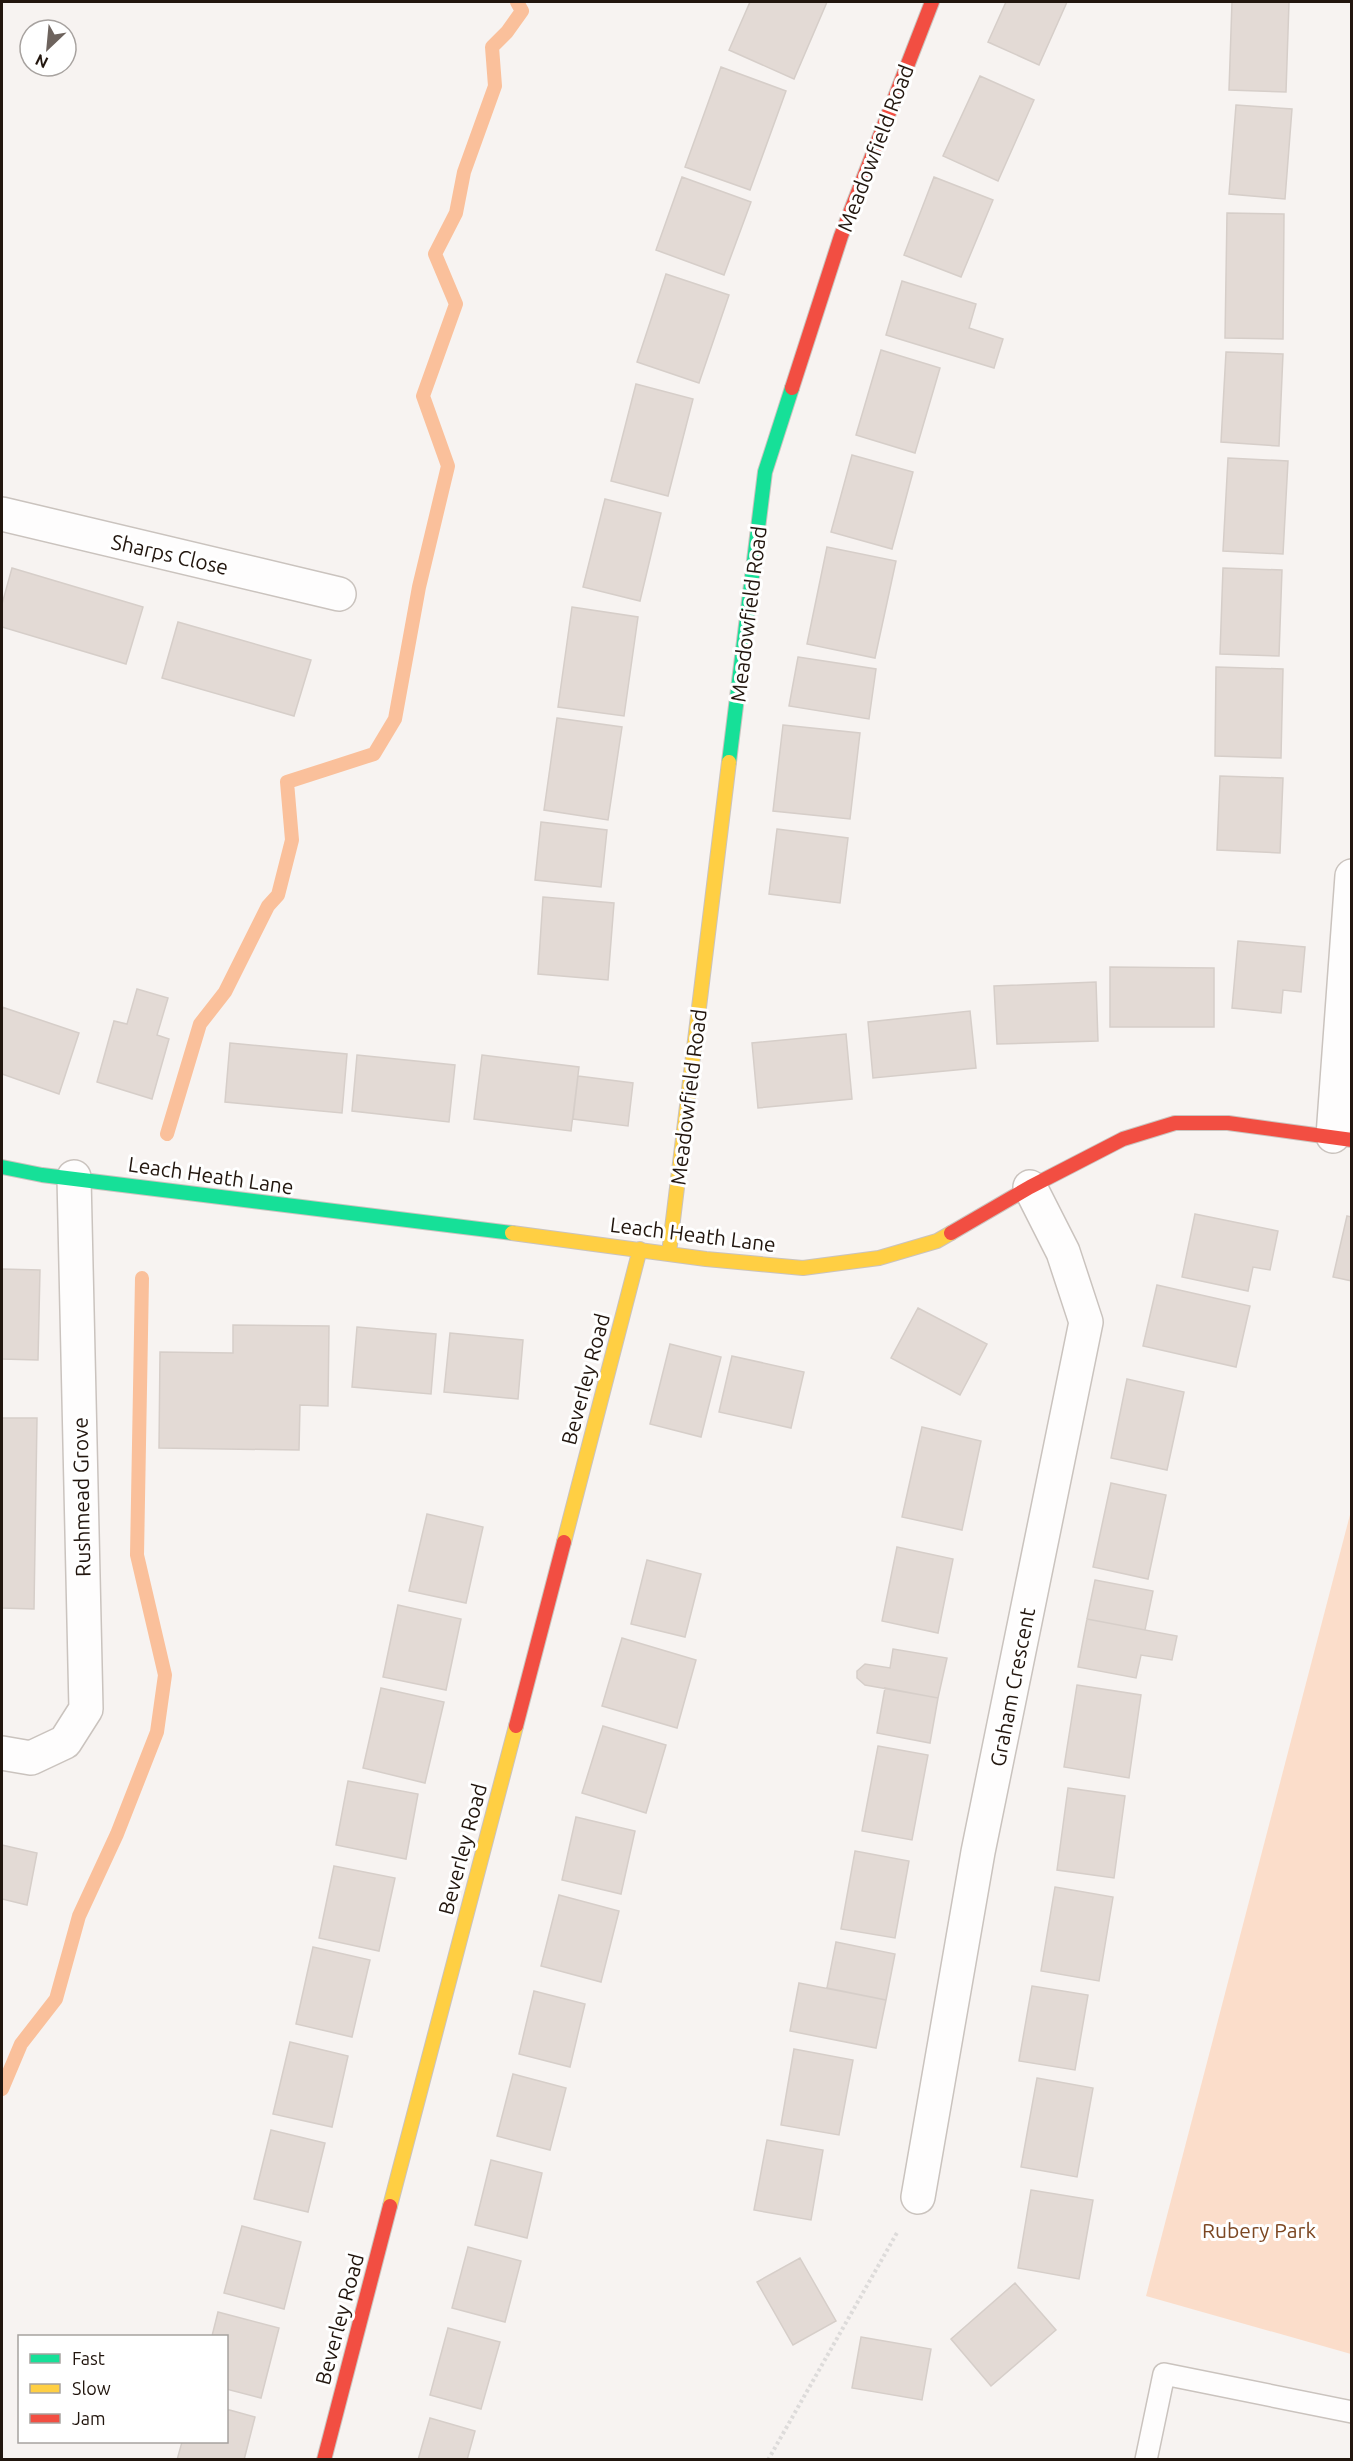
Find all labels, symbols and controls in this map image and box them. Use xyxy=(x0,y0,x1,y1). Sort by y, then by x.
north arrow xyxy=(18,18,78,78)
text: N xyxy=(32,51,51,72)
street label: Meadowfield Road xyxy=(832,61,918,235)
street label: Meadowfield Road xyxy=(725,525,771,703)
street label: Sharps Close xyxy=(109,529,231,579)
street label: Meadowfield Road xyxy=(665,1008,711,1186)
street label: Leach Heath Lane xyxy=(127,1152,295,1198)
street label: Leach Heath Lane xyxy=(609,1212,777,1256)
street label: Beverley Road xyxy=(556,1311,614,1447)
street label: Rushmead Grove xyxy=(68,1417,94,1577)
street label: Graham Crescent xyxy=(985,1605,1039,1769)
street label: Beverley Road xyxy=(433,1781,491,1917)
park label: Rubery Park xyxy=(1202,2218,1316,2242)
street label: Beverley Road xyxy=(310,2251,368,2387)
legend xyxy=(18,2335,228,2443)
text: Fast xyxy=(72,2348,105,2368)
text: Slow xyxy=(72,2378,111,2398)
text: Jam xyxy=(72,2408,106,2428)

